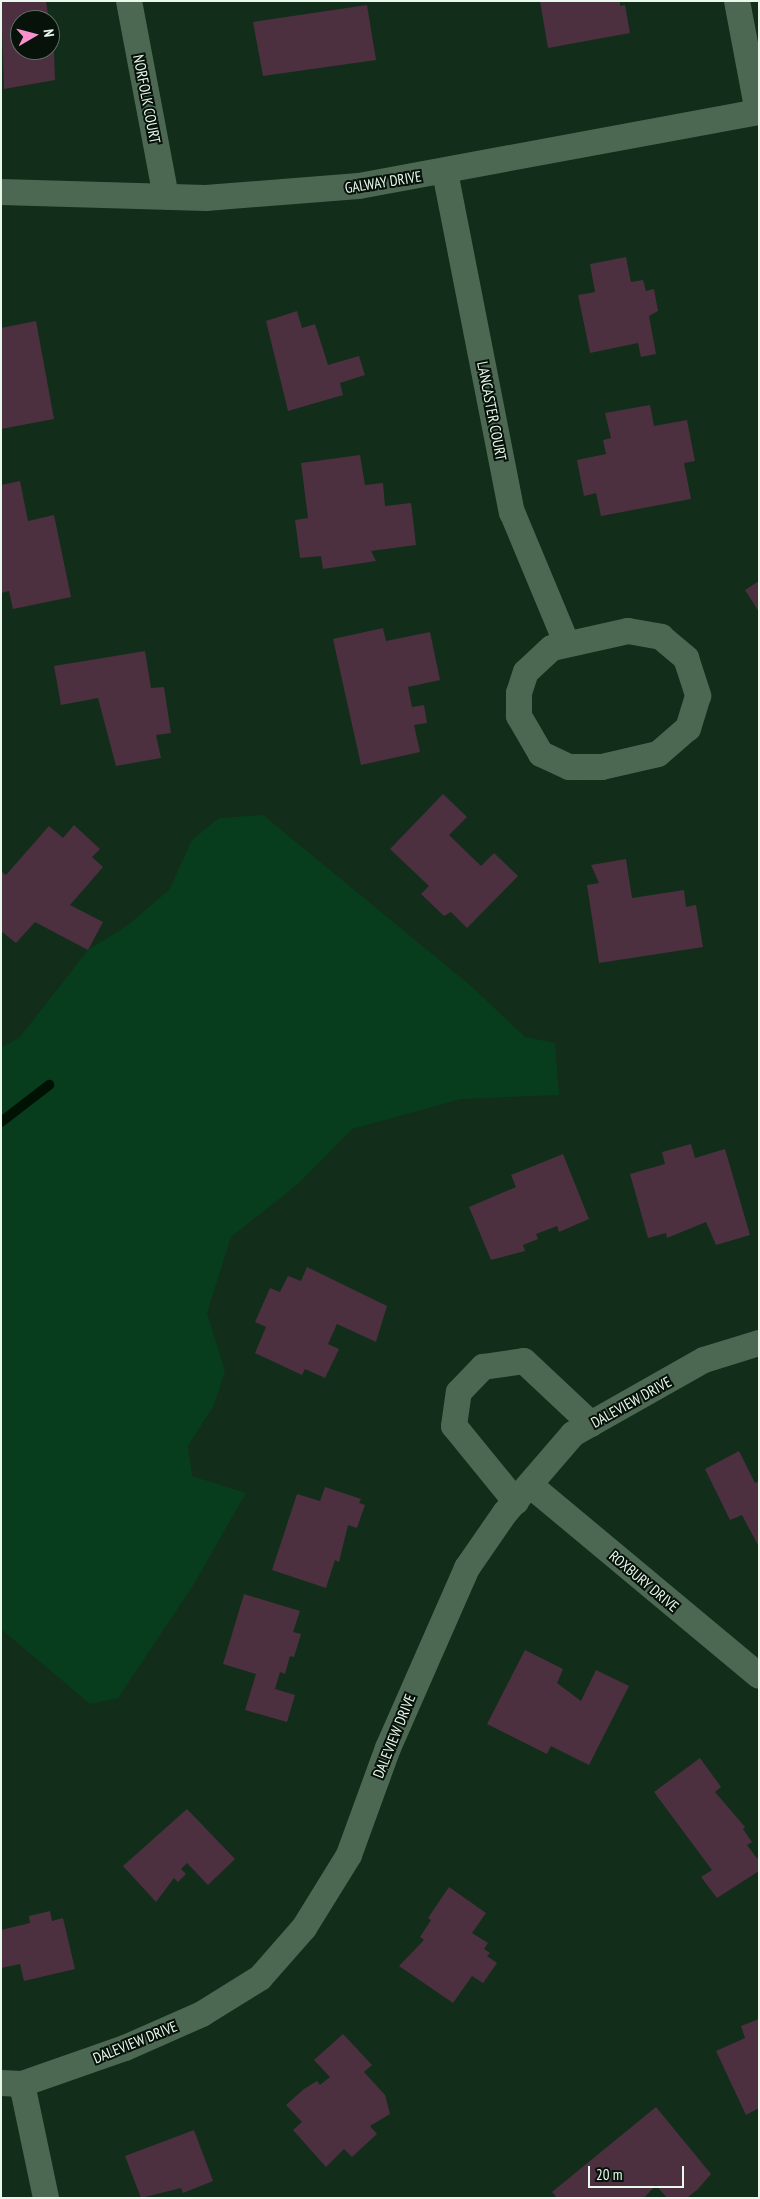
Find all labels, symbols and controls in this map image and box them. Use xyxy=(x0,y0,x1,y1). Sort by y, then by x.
north arrow xyxy=(10,10,60,60)
text: N xyxy=(39,28,58,38)
street label: NORFOLK COURT xyxy=(130,53,164,145)
street label: GALWAY DRIVE xyxy=(343,167,423,197)
street label: LANCASTER COURT xyxy=(474,360,510,462)
street label: DALEVIEW DRIVE xyxy=(588,1372,674,1432)
street label: ROXBURY DRIVE xyxy=(605,1547,683,1615)
street label: DALEVIEW DRIVE xyxy=(369,1691,419,1781)
street label: DALEVIEW DRIVE xyxy=(90,2017,180,2067)
scale bar xyxy=(590,2156,686,2188)
text: 20 m xyxy=(596,2165,622,2184)

